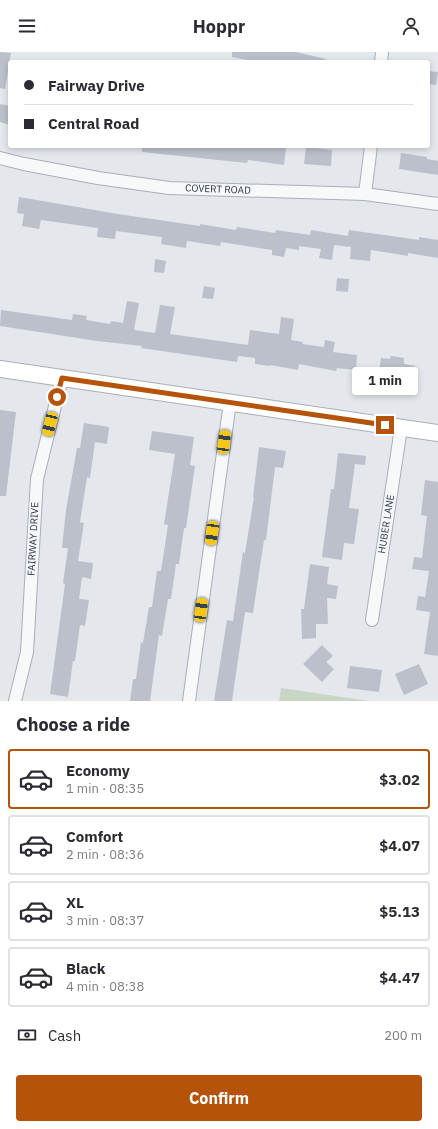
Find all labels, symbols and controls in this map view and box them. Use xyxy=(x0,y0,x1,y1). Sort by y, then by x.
icon: menu xyxy=(16,15,38,37)
text: Hoppr xyxy=(193,15,245,38)
icon: person xyxy=(400,15,422,37)
text: Fairway Drive xyxy=(48,76,145,95)
text: Central Road xyxy=(48,114,139,133)
street label: COVERT ROAD xyxy=(185,181,251,197)
callout: 1 min xyxy=(352,367,418,395)
text: 1 min xyxy=(368,372,402,389)
route start xyxy=(48,388,66,406)
car xyxy=(41,411,59,437)
route end xyxy=(376,416,394,434)
car xyxy=(216,429,232,455)
street label: HUBER LANE xyxy=(375,493,397,554)
street label: FAIRWAY DRIVE xyxy=(25,502,41,576)
car xyxy=(204,520,220,546)
car xyxy=(193,597,209,623)
text: Choose a ride xyxy=(16,713,130,736)
icon: car xyxy=(18,761,54,797)
text: Economy xyxy=(66,761,130,780)
text: $3.02 xyxy=(379,770,420,789)
text: 1 min · 08:35 xyxy=(66,780,144,797)
icon: car xyxy=(18,827,54,863)
text: Comfort xyxy=(66,827,123,846)
text: $4.07 xyxy=(379,836,420,855)
text: 2 min · 08:36 xyxy=(66,846,144,863)
icon: car xyxy=(18,893,54,929)
text: XL xyxy=(66,893,84,912)
text: $5.13 xyxy=(379,902,420,921)
text: 3 min · 08:37 xyxy=(66,912,144,929)
icon: car xyxy=(18,959,54,995)
text: Black xyxy=(66,959,106,978)
text: $4.47 xyxy=(379,968,420,987)
text: 4 min · 08:38 xyxy=(66,978,144,995)
icon: cash xyxy=(16,1024,38,1046)
text: Cash xyxy=(48,1026,81,1045)
text: 200 m xyxy=(384,1027,422,1044)
button: Confirm xyxy=(16,1075,422,1121)

